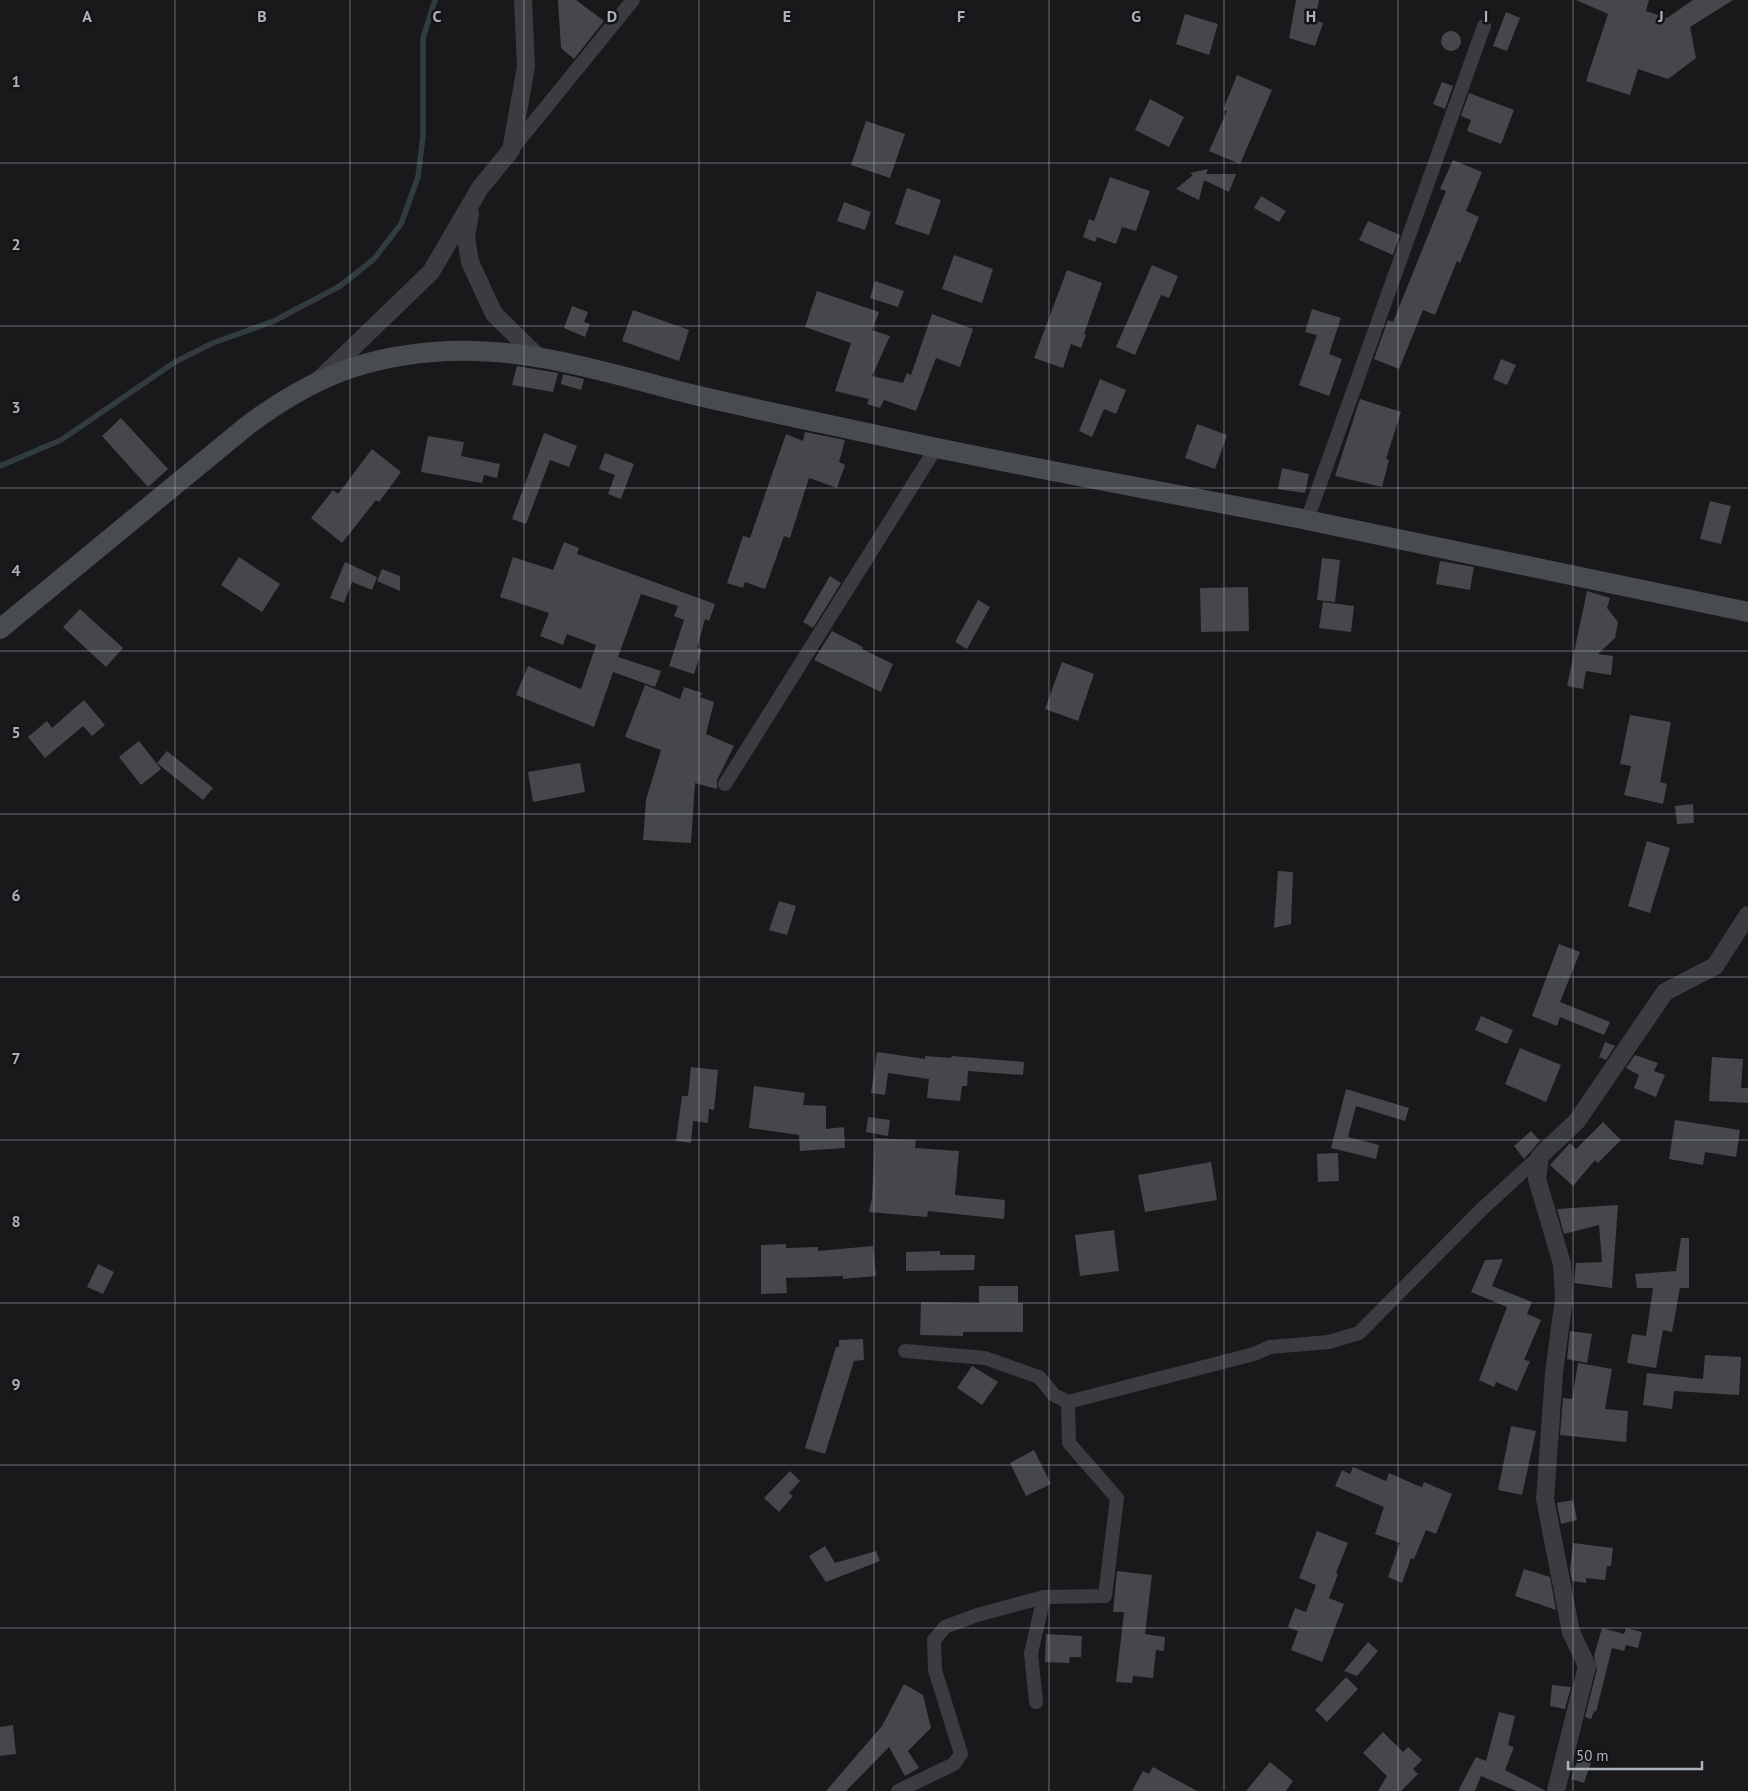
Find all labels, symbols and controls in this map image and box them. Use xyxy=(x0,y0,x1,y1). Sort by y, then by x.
text: A xyxy=(82,6,92,26)
text: B xyxy=(257,6,267,26)
text: C xyxy=(433,6,442,26)
text: D xyxy=(607,6,617,26)
text: E xyxy=(783,6,791,26)
text: F xyxy=(957,6,965,26)
text: G xyxy=(1131,6,1141,26)
text: H xyxy=(1306,6,1316,26)
text: I xyxy=(1484,6,1488,26)
text: J xyxy=(1657,6,1664,26)
text: 1 xyxy=(11,71,21,91)
text: 2 xyxy=(11,234,21,254)
text: 3 xyxy=(11,397,21,417)
text: 4 xyxy=(11,560,21,580)
text: 5 xyxy=(11,722,21,742)
text: 6 xyxy=(11,885,21,905)
text: 7 xyxy=(11,1048,21,1068)
text: 8 xyxy=(11,1211,21,1231)
text: 9 xyxy=(11,1374,21,1394)
scale bar xyxy=(1568,1738,1702,1770)
text: 50 m xyxy=(1576,1746,1609,1765)

